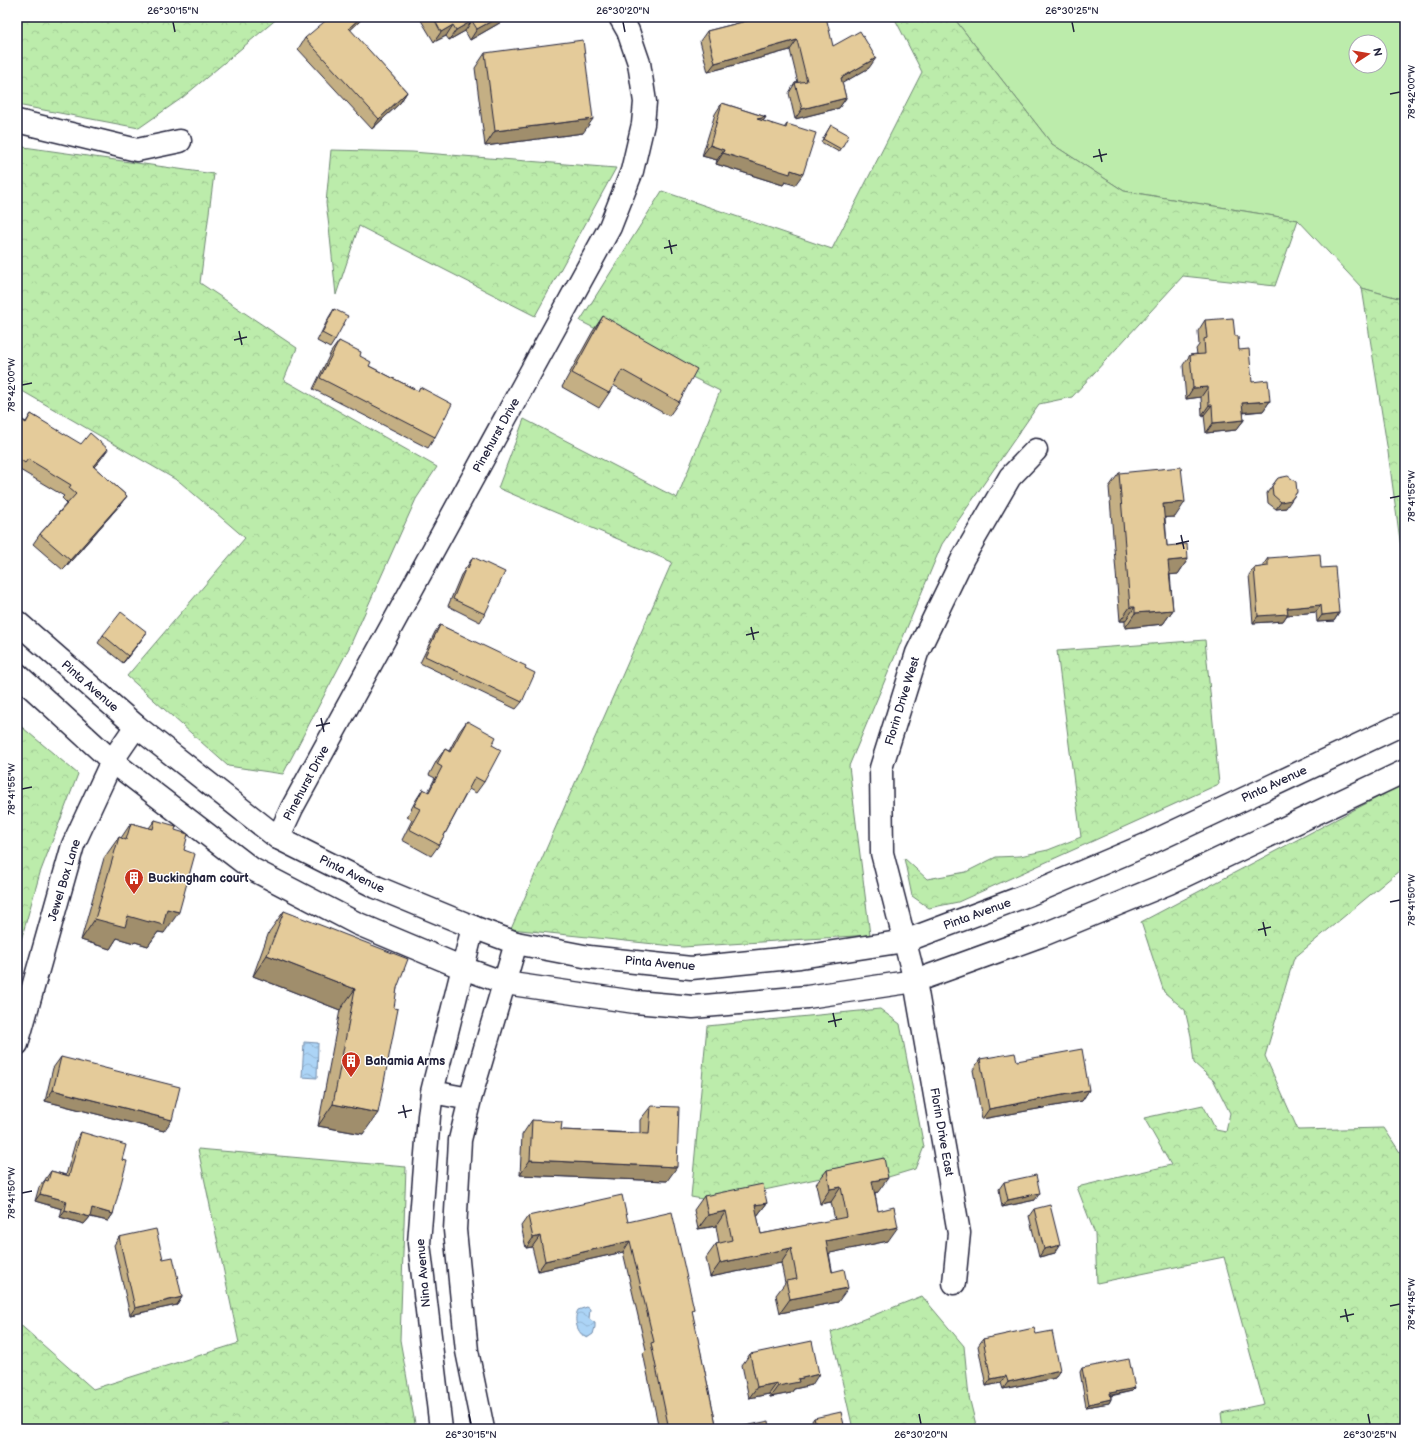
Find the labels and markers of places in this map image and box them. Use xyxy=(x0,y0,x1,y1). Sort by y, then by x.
building icon: Buckingham court xyxy=(123,867,145,895)
place label: Buckingham court xyxy=(148,871,249,886)
building icon: Bahamia Arms xyxy=(340,1050,362,1078)
place label: Bahamia Arms xyxy=(365,1054,445,1069)

